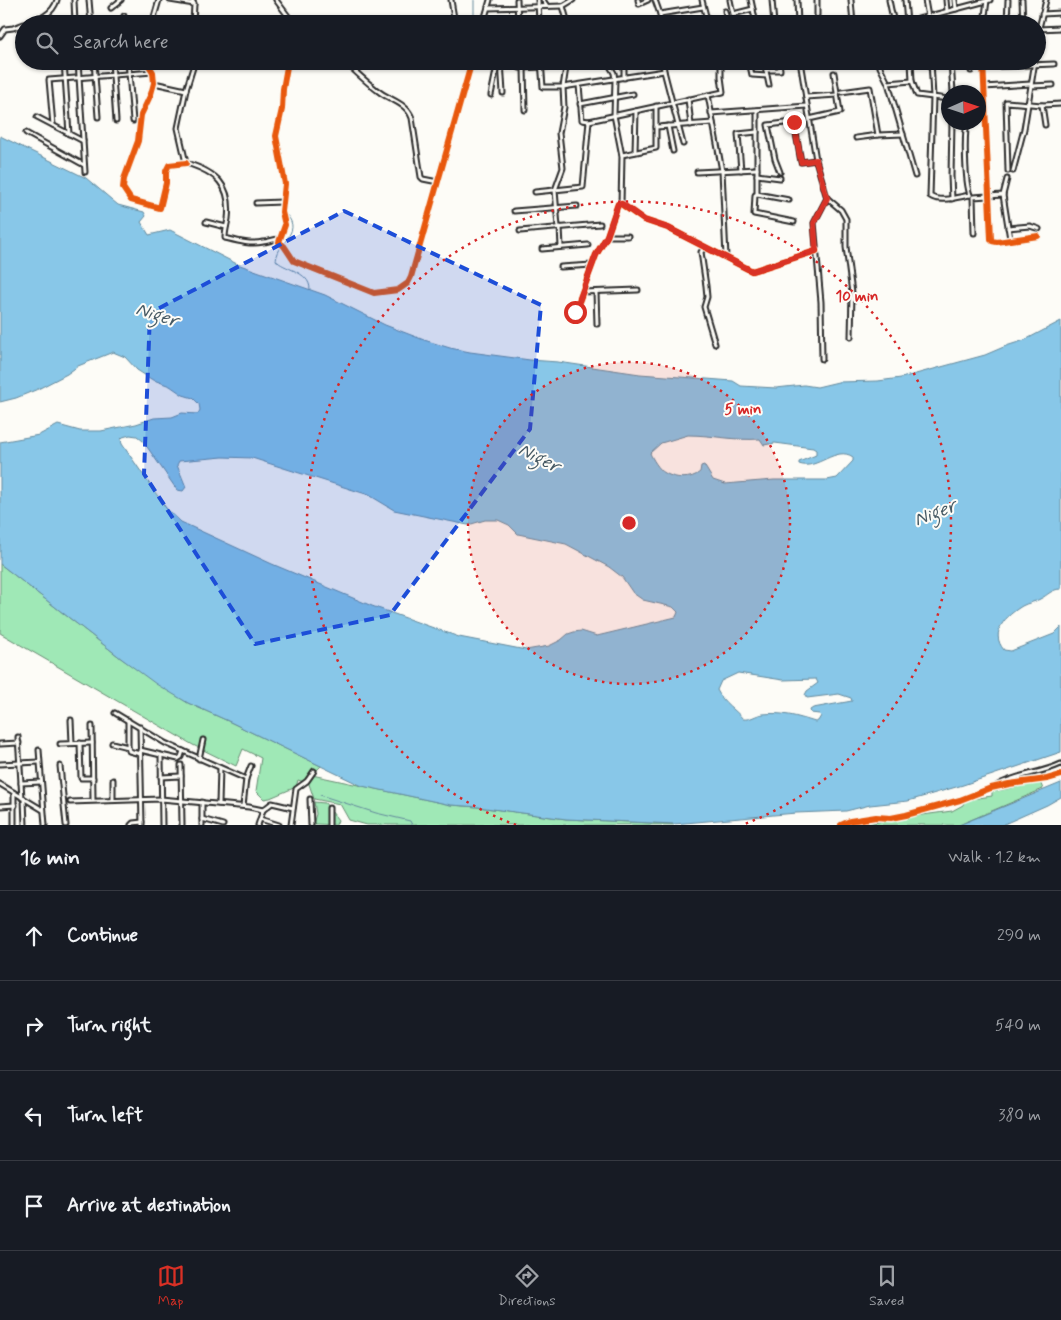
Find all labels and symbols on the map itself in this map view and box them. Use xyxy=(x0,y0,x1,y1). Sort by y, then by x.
north arrow xyxy=(941,85,986,130)
route end xyxy=(783,111,806,134)
text: 10 min xyxy=(835,287,879,307)
water label: Niger xyxy=(132,296,184,336)
route start xyxy=(564,301,587,324)
text: 5 min xyxy=(725,400,761,420)
water label: Niger xyxy=(513,437,567,482)
water label: Niger xyxy=(910,492,963,534)
centre of rings xyxy=(620,514,638,532)

